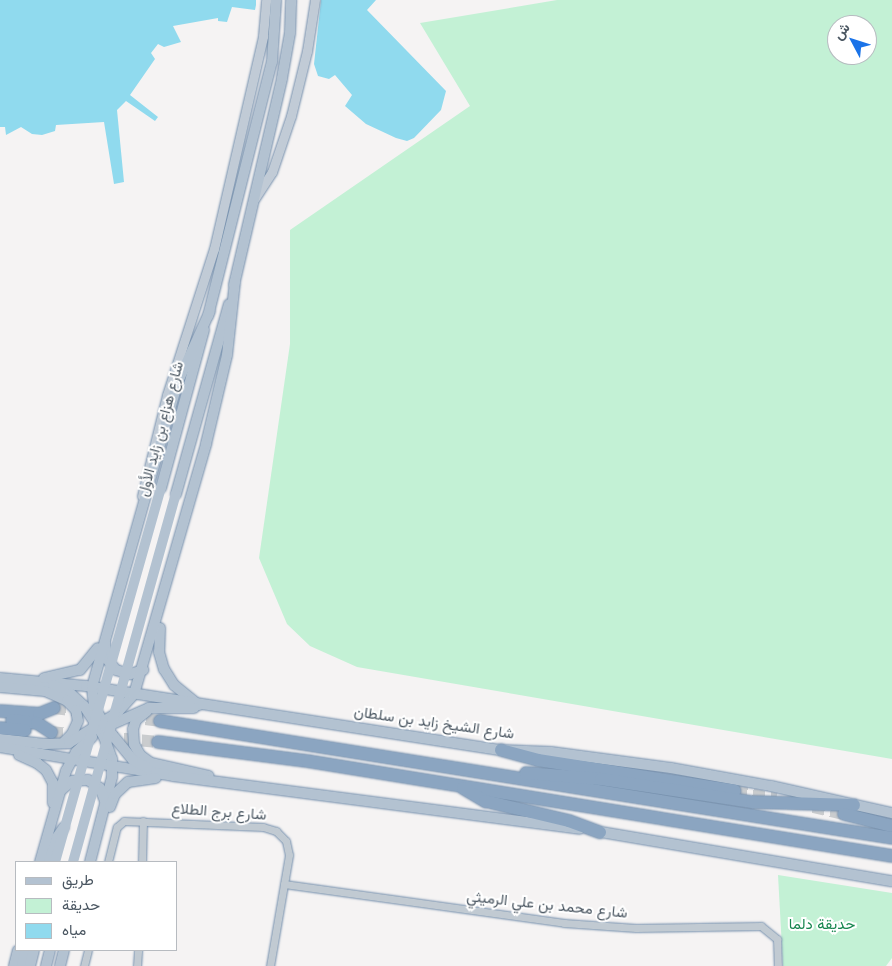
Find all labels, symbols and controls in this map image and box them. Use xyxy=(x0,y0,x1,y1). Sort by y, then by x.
north arrow xyxy=(827,15,877,65)
text: ش xyxy=(828,18,854,44)
street label: شارع هزاع بن زايد الأول xyxy=(134,359,188,499)
street label: شارع الشيخ زايد بن سلطان xyxy=(353,703,515,743)
street label: شارع برج الطلاع xyxy=(171,800,267,824)
legend xyxy=(15,861,178,951)
text: طريق xyxy=(62,869,94,891)
street label: شارع محمد بن علي الرميثي xyxy=(466,888,628,922)
text: حديقة xyxy=(62,894,100,916)
park label: حديقة دلما xyxy=(789,916,855,934)
text: مياه xyxy=(62,919,86,941)

